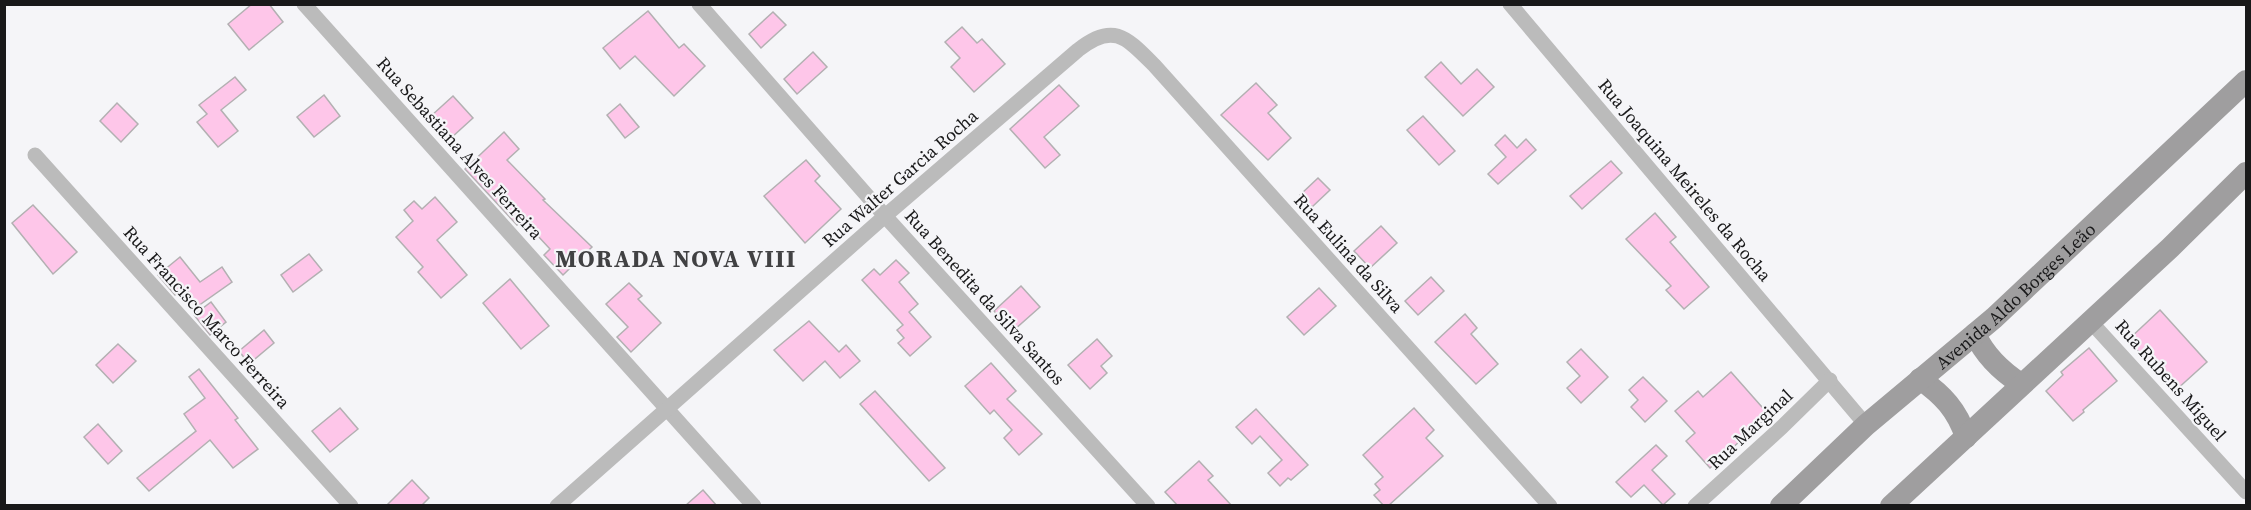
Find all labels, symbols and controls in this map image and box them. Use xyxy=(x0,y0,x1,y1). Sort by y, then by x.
street label: Rua Sebastiana Alves Ferreira xyxy=(371,51,549,245)
street label: Rua Joaquina Meireles da Rocha xyxy=(1593,73,1778,287)
street label: Rua Walter Garcia Rocha xyxy=(817,103,984,253)
street label: Rua Eulina da Silva xyxy=(1289,188,1410,319)
street label: Rua Benedita da Silva Santos xyxy=(899,204,1071,390)
street label: Avenida Aldo Borges Leão xyxy=(1930,217,2101,375)
street label: Rua Francisco Marco Ferreira xyxy=(118,220,296,414)
district label: MORADA NOVA VIII xyxy=(555,242,797,275)
street label: Rua Rubens Miguel xyxy=(2110,314,2232,446)
street label: Rua Marginal xyxy=(1702,383,1798,475)

